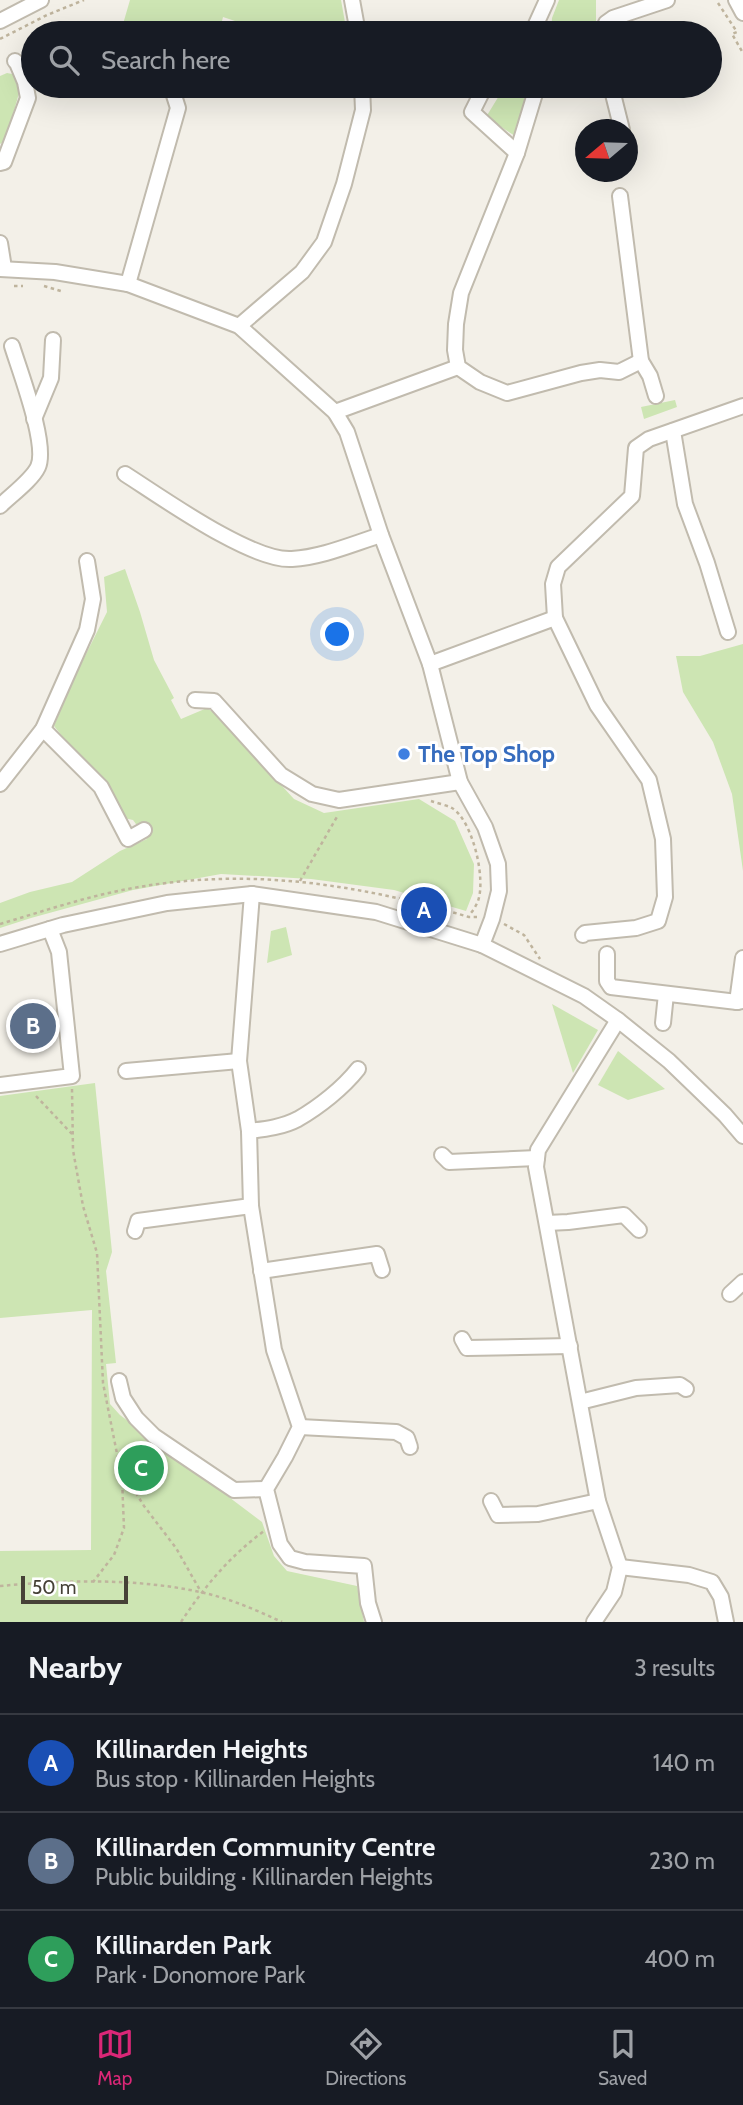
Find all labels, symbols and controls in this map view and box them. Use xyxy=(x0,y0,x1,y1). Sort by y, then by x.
search box xyxy=(21,21,722,98)
icon: search xyxy=(45,41,83,79)
text: Search here xyxy=(101,44,230,76)
north arrow xyxy=(575,119,638,182)
your location xyxy=(320,617,354,651)
place label: The Top Shop xyxy=(418,740,555,768)
marker: The Top Shop xyxy=(396,746,412,762)
pin: A xyxy=(401,884,447,936)
pin: B xyxy=(10,1000,56,1052)
pin: C xyxy=(118,1442,164,1494)
scale bar xyxy=(21,1573,128,1605)
text: 50 m xyxy=(32,1576,76,1599)
text: Nearby xyxy=(28,1649,122,1686)
text: 3 results xyxy=(634,1654,715,1682)
text: Killinarden Heights xyxy=(95,1733,308,1765)
text: A xyxy=(44,1749,58,1777)
text: 140 m xyxy=(653,1749,715,1777)
text: Bus stop · Killinarden Heights xyxy=(95,1765,375,1793)
text: Killinarden Community Centre xyxy=(95,1831,435,1863)
text: B xyxy=(44,1847,58,1875)
text: 230 m xyxy=(649,1847,715,1875)
text: Public building · Killinarden Heights xyxy=(95,1863,433,1891)
text: Killinarden Park xyxy=(95,1929,272,1961)
text: C xyxy=(44,1945,58,1973)
text: 400 m xyxy=(644,1945,715,1973)
text: Park · Donomore Park xyxy=(95,1961,305,1989)
tab: Map xyxy=(96,2025,134,2090)
tab: Directions xyxy=(325,2025,406,2090)
tab: Saved xyxy=(598,2025,647,2090)

